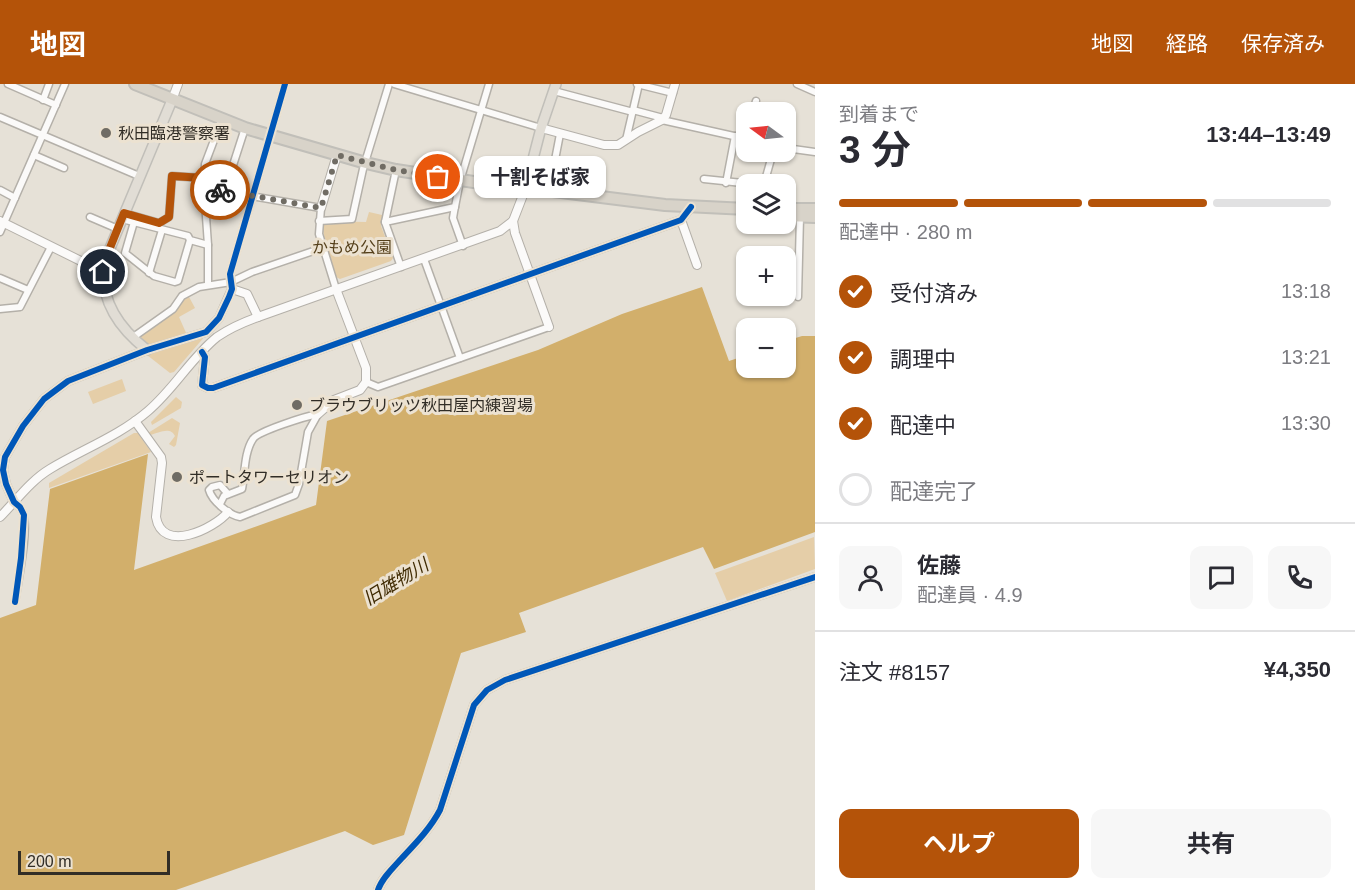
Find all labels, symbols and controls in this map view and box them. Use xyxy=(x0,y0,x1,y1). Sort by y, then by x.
text: 地図 xyxy=(30,29,86,60)
text: 地図 xyxy=(1091,32,1133,55)
text: 経路 xyxy=(1166,32,1208,55)
text: 保存済み xyxy=(1241,32,1325,55)
north arrow xyxy=(736,102,796,162)
map controls xyxy=(736,102,796,378)
text: 到着まで xyxy=(839,103,919,125)
text: 13:44–13:49 xyxy=(1206,122,1331,147)
place label: 秋田臨港警察署 xyxy=(118,125,230,142)
marker: 秋田臨港警察署 xyxy=(99,126,113,140)
text: 3 分 xyxy=(839,128,911,171)
pin xyxy=(412,151,463,202)
callout: 十割そば家 xyxy=(474,156,606,198)
courier xyxy=(190,160,250,220)
icon: bag xyxy=(421,160,454,193)
text: 十割そば家 xyxy=(490,166,590,188)
icon: bike xyxy=(204,174,237,207)
button: layers xyxy=(736,174,796,234)
text: 配達中 · 280 m xyxy=(839,221,972,243)
park label: かもめ公園 xyxy=(312,239,392,256)
pin xyxy=(77,246,128,297)
button: + xyxy=(736,246,796,306)
icon: home xyxy=(86,255,119,288)
icon: check xyxy=(839,275,872,308)
text: 13:18 xyxy=(1281,280,1331,302)
text: 受付済み xyxy=(890,281,978,306)
button: − xyxy=(736,318,796,378)
icon: check xyxy=(839,341,872,374)
text: 13:21 xyxy=(1281,346,1331,368)
text: 調理中 xyxy=(890,347,956,372)
place label: ブラウブリッツ秋田屋内練習場 xyxy=(309,397,533,414)
marker: ブラウブリッツ秋田屋内練習場 xyxy=(290,398,304,412)
icon: check xyxy=(839,407,872,440)
text: 13:30 xyxy=(1281,412,1331,434)
text: 配達中 xyxy=(890,413,956,438)
place label: ポートタワーセリオン xyxy=(189,469,349,486)
marker: ポートタワーセリオン xyxy=(170,470,184,484)
text: 配達完了 xyxy=(890,479,978,504)
button: person xyxy=(839,546,902,609)
button: chat xyxy=(1190,546,1253,609)
button: phone xyxy=(1268,546,1331,609)
text: 佐藤 xyxy=(917,553,961,578)
water label: 旧雄物川 xyxy=(360,554,434,609)
text: 配達員 · 4.9 xyxy=(917,584,1023,606)
text: ¥4,350 xyxy=(1264,657,1331,682)
text: 注文 #8157 xyxy=(839,660,950,685)
button: ヘルプ xyxy=(839,809,1079,878)
button: 共有 xyxy=(1091,809,1331,878)
scale bar xyxy=(18,848,170,876)
text: 200 m xyxy=(27,853,71,870)

